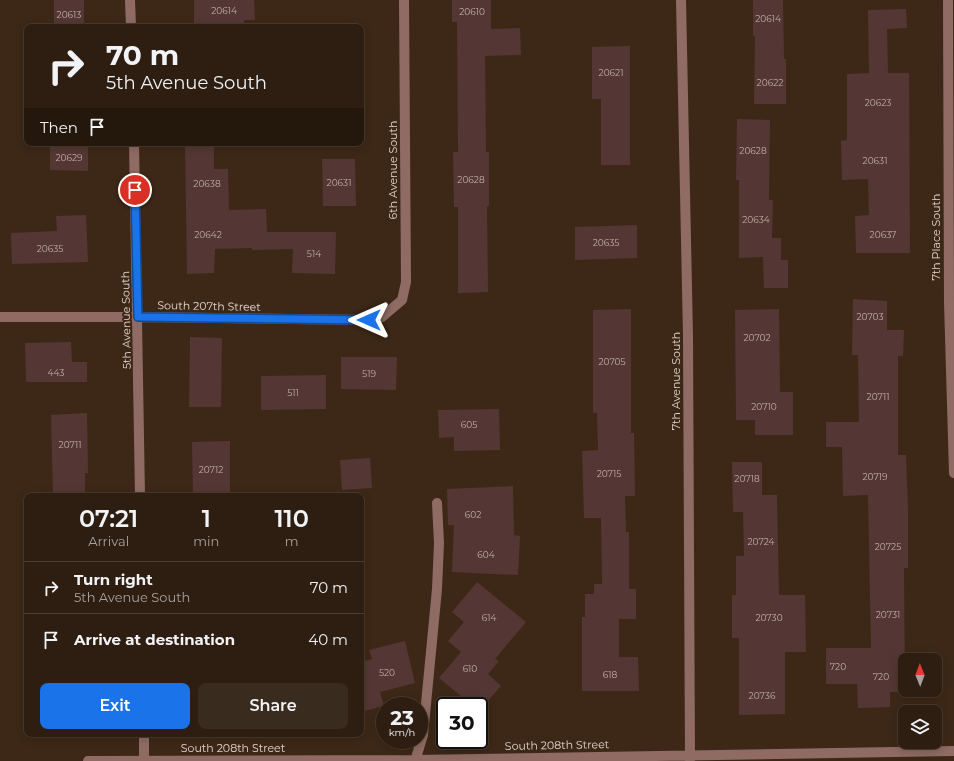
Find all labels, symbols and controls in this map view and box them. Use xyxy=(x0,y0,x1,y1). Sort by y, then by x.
house number: 20614 xyxy=(211,5,237,16)
house number: 20610 xyxy=(459,6,485,17)
house number: 20613 xyxy=(57,9,81,20)
house number: 20614 xyxy=(755,13,781,24)
text: 70 m xyxy=(106,38,179,72)
icon: right xyxy=(40,40,92,92)
house number: 20621 xyxy=(599,67,623,78)
text: 5th Avenue South xyxy=(106,72,267,94)
house number: 20622 xyxy=(757,77,783,88)
house number: 20623 xyxy=(865,97,891,108)
icon: arrive xyxy=(86,116,108,138)
text: Then xyxy=(40,118,78,137)
street label: 6th Avenue South xyxy=(386,121,400,219)
house number: 20628 xyxy=(739,145,767,156)
house number: 20629 xyxy=(55,152,83,163)
house number: 20631 xyxy=(863,155,887,166)
pin xyxy=(118,173,152,207)
house number: 20628 xyxy=(457,174,485,185)
house number: 20631 xyxy=(327,177,351,188)
house number: 20638 xyxy=(193,178,221,189)
icon: arrive xyxy=(124,179,146,201)
street label: 7th Place South xyxy=(929,193,943,281)
house number: 20634 xyxy=(742,214,770,225)
house number: 20642 xyxy=(194,229,222,240)
house number: 20637 xyxy=(870,229,896,240)
house number: 20635 xyxy=(593,237,619,248)
house number: 20635 xyxy=(37,243,63,254)
house number: 514 xyxy=(307,248,321,259)
street label: 5th Avenue South xyxy=(118,271,134,369)
street label: South 207th Street xyxy=(157,298,261,314)
position arrow xyxy=(348,299,390,341)
house number: 20703 xyxy=(856,311,884,322)
street label: 7th Avenue South xyxy=(669,332,683,430)
house number: 20702 xyxy=(743,332,771,343)
house number: 20705 xyxy=(598,356,626,367)
house number: 443 xyxy=(48,367,64,378)
house number: 519 xyxy=(362,368,376,379)
house number: 511 xyxy=(287,387,299,398)
house number: 20711 xyxy=(867,391,889,402)
house number: 20710 xyxy=(751,401,777,412)
house number: 605 xyxy=(461,419,477,430)
house number: 20711 xyxy=(59,439,81,450)
house number: 20712 xyxy=(199,464,223,475)
house number: 20715 xyxy=(597,468,621,479)
house number: 20719 xyxy=(862,471,888,482)
house number: 20718 xyxy=(734,473,760,484)
text: 07:21 xyxy=(79,504,138,533)
text: 1 xyxy=(202,504,211,533)
text: 110 xyxy=(274,504,309,533)
house number: 602 xyxy=(465,509,481,520)
text: Arrival xyxy=(88,533,129,549)
text: min xyxy=(193,533,219,549)
text: m xyxy=(285,533,299,549)
house number: 20724 xyxy=(747,536,775,547)
house number: 20725 xyxy=(875,541,901,552)
house number: 604 xyxy=(477,549,495,560)
text: Turn right xyxy=(74,570,153,589)
icon: right xyxy=(40,577,62,599)
text: 70 m xyxy=(310,578,348,597)
text: 5th Avenue South xyxy=(74,589,190,605)
house number: 20731 xyxy=(876,609,900,620)
house number: 614 xyxy=(482,612,496,623)
house number: 20730 xyxy=(755,612,783,623)
icon: arrive xyxy=(40,629,62,651)
text: Arrive at destination xyxy=(74,630,235,649)
text: 40 m xyxy=(308,630,348,649)
north arrow xyxy=(898,653,942,697)
map controls xyxy=(898,653,942,749)
house number: 720 xyxy=(830,661,846,672)
house number: 610 xyxy=(463,663,477,674)
house number: 520 xyxy=(379,667,395,678)
house number: 618 xyxy=(603,669,617,680)
house number: 720 xyxy=(873,671,889,682)
button: Exit xyxy=(40,683,190,729)
button: Share xyxy=(198,683,348,729)
house number: 20736 xyxy=(749,690,776,701)
speed limit sign: 30 xyxy=(436,697,488,749)
button: layers xyxy=(898,705,942,749)
text: 23 xyxy=(390,706,414,730)
text: km/h xyxy=(389,726,415,739)
street label: South 208th Street xyxy=(505,737,610,753)
street label: South 208th Street xyxy=(181,741,286,755)

